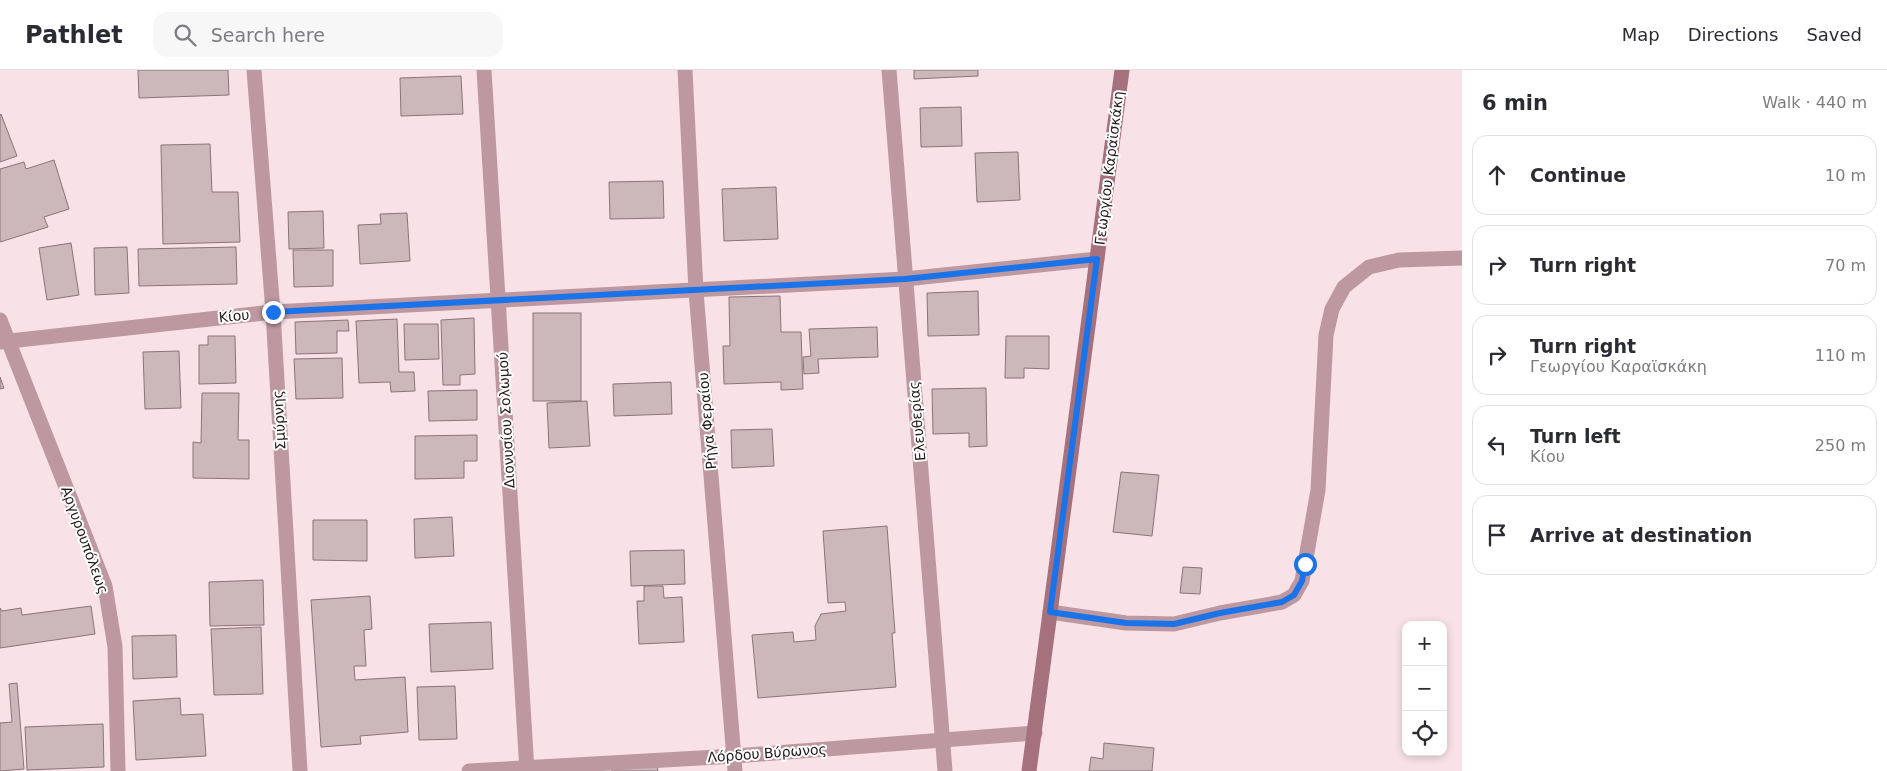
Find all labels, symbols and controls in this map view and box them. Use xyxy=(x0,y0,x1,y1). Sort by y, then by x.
search box xyxy=(153,12,503,57)
text: Pathlet xyxy=(25,21,123,49)
icon: search xyxy=(171,21,199,49)
text: Search here xyxy=(211,24,325,46)
text: Map xyxy=(1622,24,1660,45)
text: Directions xyxy=(1688,24,1778,45)
text: Saved xyxy=(1806,24,1862,45)
street label: Γεωργίου Καραϊσκάκη xyxy=(1092,90,1126,246)
text: 6 min xyxy=(1482,91,1548,115)
text: Walk · 440 m xyxy=(1762,93,1867,112)
icon: ahead xyxy=(1483,161,1511,189)
text: Continue xyxy=(1530,164,1626,186)
text: 10 m xyxy=(1825,166,1866,185)
icon: right xyxy=(1483,251,1511,279)
text: Turn right xyxy=(1530,254,1636,276)
text: 70 m xyxy=(1825,256,1866,275)
route end xyxy=(262,301,285,324)
street label: Κίου xyxy=(218,306,250,326)
text: Turn right xyxy=(1530,335,1636,357)
icon: right xyxy=(1483,341,1511,369)
text: 110 m xyxy=(1815,346,1866,365)
street label: Διονυσίου Σολωμού xyxy=(494,351,518,489)
text: Γεωργίου Καραϊσκάκη xyxy=(1530,357,1707,376)
street label: Ρήγα Φεραίου xyxy=(695,372,719,470)
street label: Ελευθερίας xyxy=(906,380,928,462)
street label: Σμύρνης xyxy=(269,390,289,450)
text: Turn left xyxy=(1530,425,1621,447)
icon: left xyxy=(1483,431,1511,459)
text: 250 m xyxy=(1815,436,1866,455)
text: Κίου xyxy=(1530,447,1565,466)
street label: Αργυρουπόλεως xyxy=(58,484,112,596)
icon: arrive xyxy=(1483,521,1511,549)
text: Arrive at destination xyxy=(1530,524,1752,546)
route start xyxy=(1294,553,1317,576)
map controls xyxy=(1402,621,1447,756)
button: + xyxy=(1402,621,1447,666)
button: − xyxy=(1402,666,1447,711)
button: locate xyxy=(1402,711,1447,756)
street label: Λόρδου Βύρωνος xyxy=(707,741,827,765)

